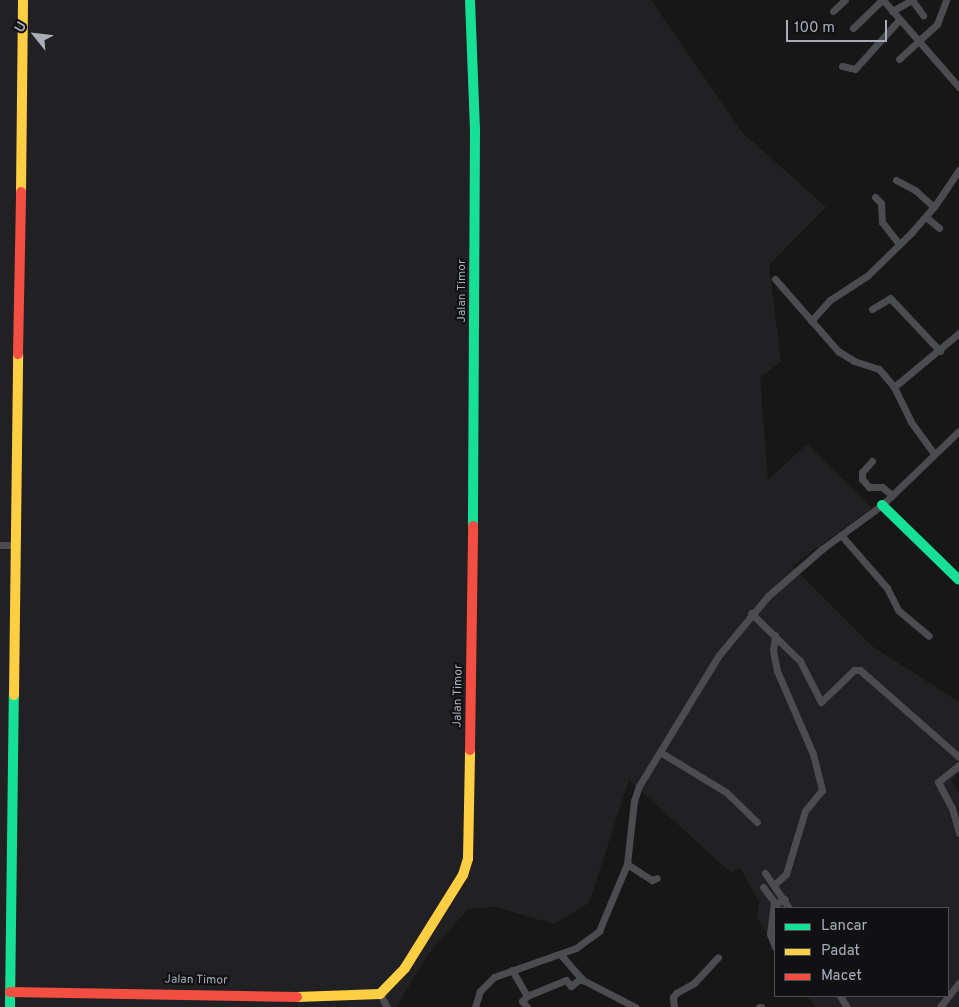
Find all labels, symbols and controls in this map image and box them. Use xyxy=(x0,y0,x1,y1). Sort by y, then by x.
north arrow xyxy=(10,10,60,60)
scale bar xyxy=(789,10,890,42)
text: U xyxy=(12,19,31,36)
text: 100 m xyxy=(794,19,835,38)
street label: Jalan Timor xyxy=(456,259,470,323)
street label: Jalan Timor xyxy=(451,664,467,728)
legend xyxy=(774,907,949,997)
text: Lancar xyxy=(821,917,867,936)
text: Padat xyxy=(821,942,860,961)
text: Macet xyxy=(821,967,862,986)
street label: Jalan Timor xyxy=(164,973,228,989)

